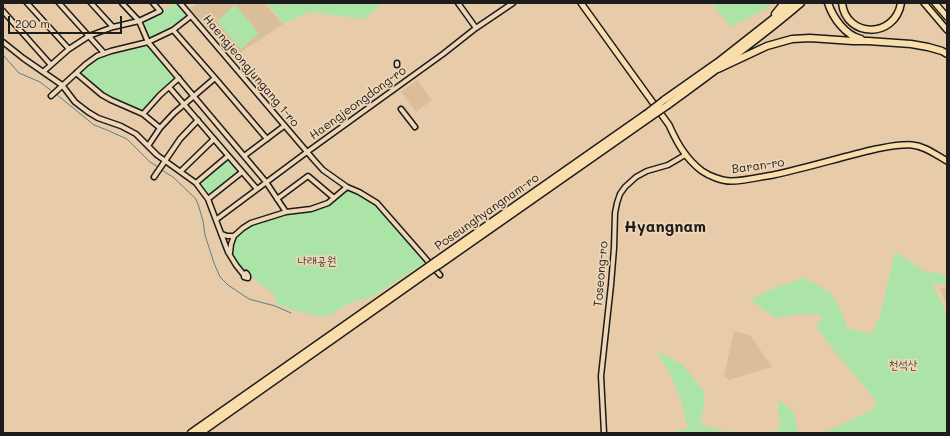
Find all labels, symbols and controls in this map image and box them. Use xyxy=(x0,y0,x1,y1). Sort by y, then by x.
scale bar xyxy=(10,8,124,34)
street label: Haengjeongjungang 1-ro xyxy=(200,12,302,130)
text: 200 m xyxy=(15,15,50,31)
street label: Haengjeongdong-ro xyxy=(307,63,409,143)
street label: Baran-ro xyxy=(731,155,785,177)
street label: Poseunghyangnam-ro xyxy=(432,171,542,253)
district label: Hyangnam xyxy=(624,217,706,237)
street label: Toseong-ro xyxy=(591,241,611,307)
park label: 나래공원 xyxy=(298,254,336,268)
park label: 천석산 xyxy=(889,358,917,372)

